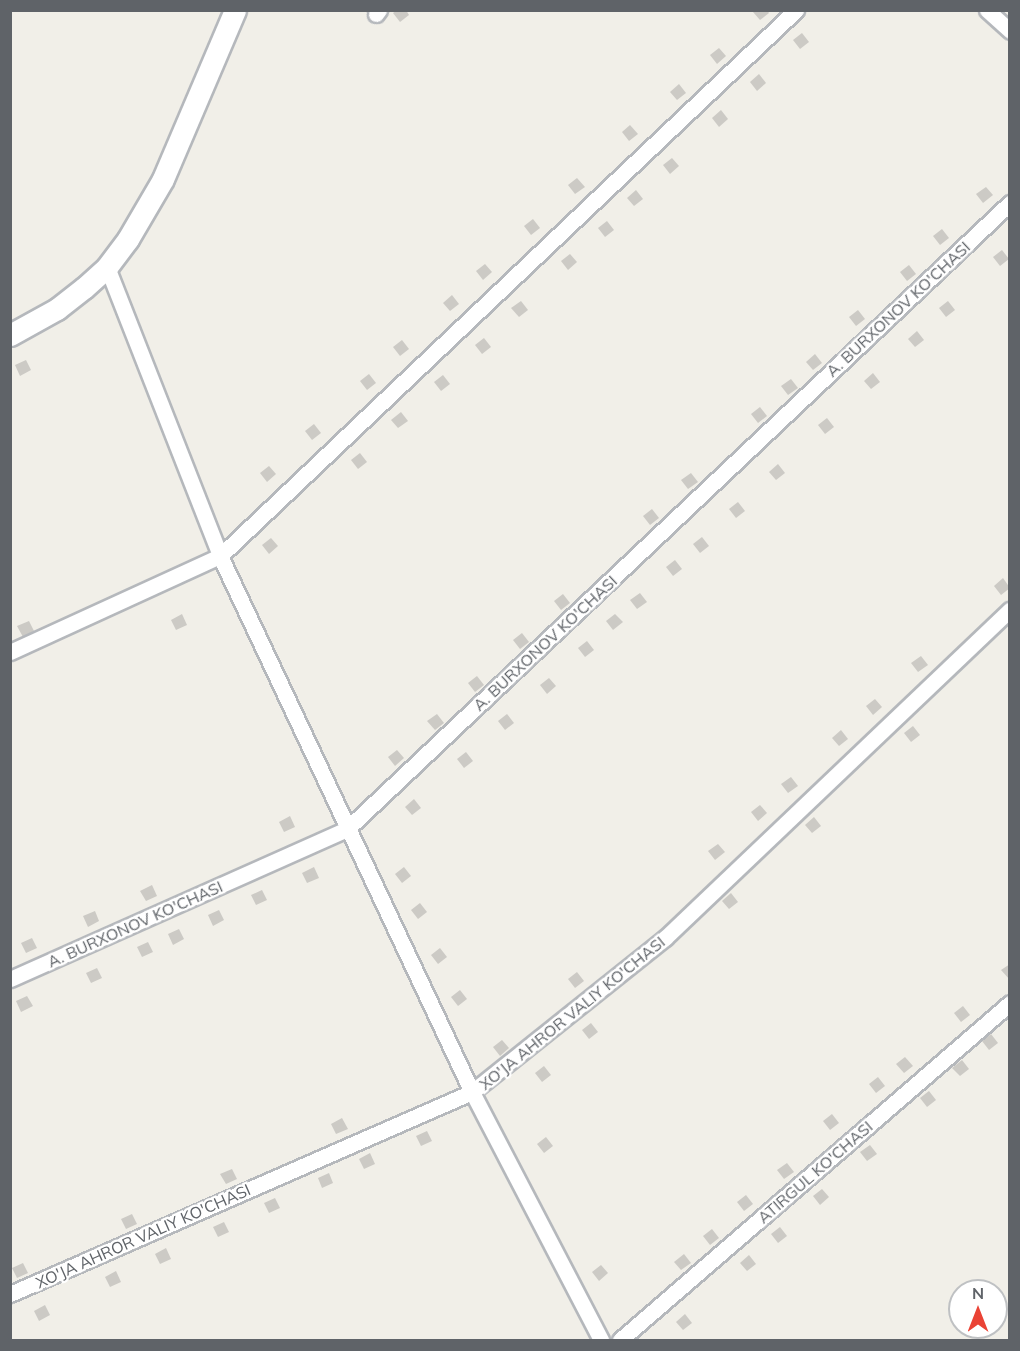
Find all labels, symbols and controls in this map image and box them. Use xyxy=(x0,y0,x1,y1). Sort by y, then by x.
street label: A. BURXONOV KO'CHASI xyxy=(822,237,974,381)
street label: A. BURXONOV KO'CHASI xyxy=(469,571,621,715)
street label: A. BURXONOV KO'CHASI xyxy=(44,877,226,971)
street label: XO'JA AHROR VALIY KO'CHASI xyxy=(475,932,669,1094)
street label: ATIRGUL KO'CHASI xyxy=(754,1117,876,1227)
street label: XO'JA AHROR VALIY KO'CHASI xyxy=(33,1180,253,1292)
north arrow xyxy=(948,1279,1008,1339)
text: N xyxy=(972,1283,984,1303)

